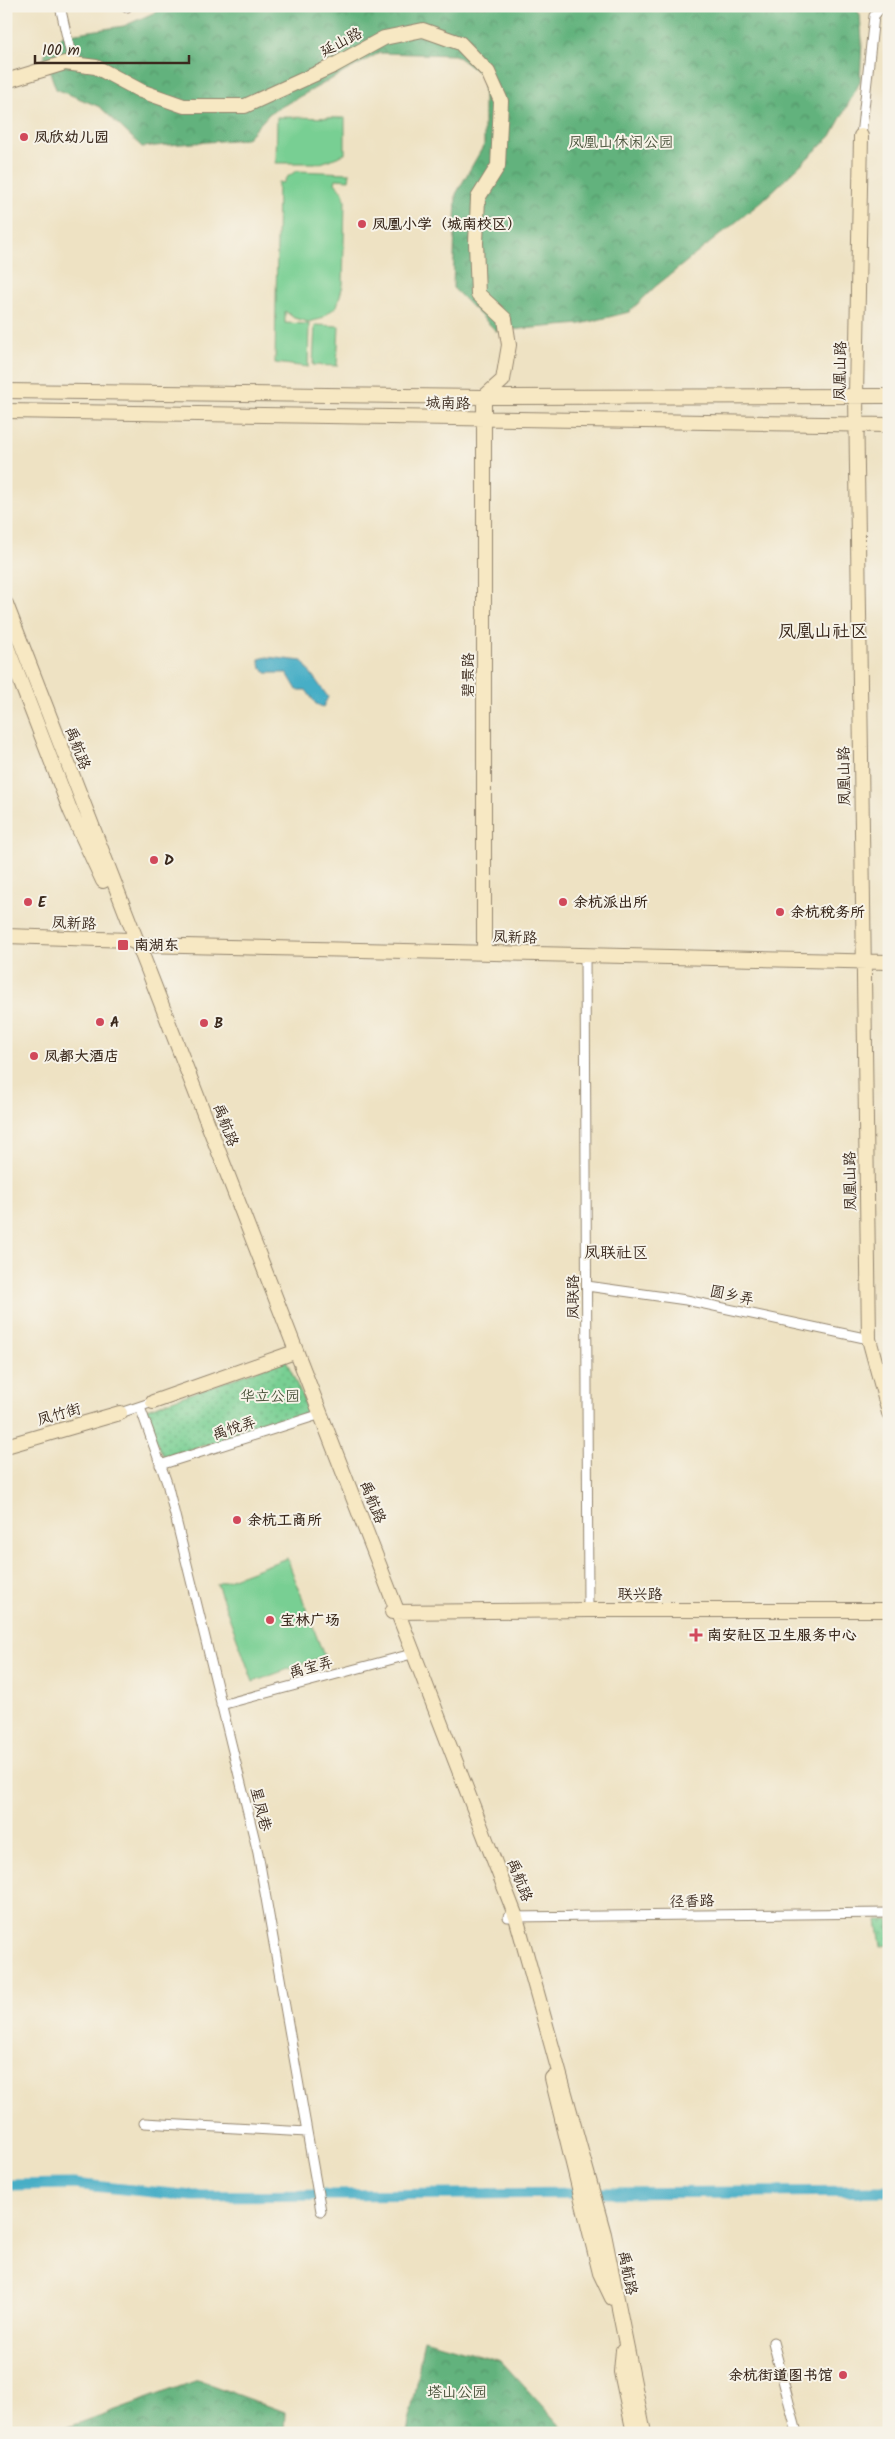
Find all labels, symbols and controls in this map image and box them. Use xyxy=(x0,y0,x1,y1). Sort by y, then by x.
street label: 延山路 xyxy=(316,22,367,64)
scale bar xyxy=(35,32,189,64)
text: 100 m xyxy=(42,39,80,63)
place label: 凤欣幼儿园 xyxy=(34,126,109,150)
marker: 凤欣幼儿园 xyxy=(18,131,30,143)
park label: 凤凰山休闲公园 xyxy=(568,131,674,155)
place label: 凤凰小学（城南校区） xyxy=(372,213,522,237)
marker: 凤凰小学（城南校区） xyxy=(356,218,368,230)
street label: 凤凰山路 xyxy=(828,341,854,401)
street label: 城南路 xyxy=(425,392,471,416)
district label: 凤凰山社区 xyxy=(778,618,868,647)
street label: 碧景路 xyxy=(457,652,481,698)
street label: 禹航路 xyxy=(58,723,96,774)
street label: 凤凰山路 xyxy=(832,746,858,806)
place label: D xyxy=(164,849,174,873)
marker: D xyxy=(148,854,160,866)
place label: E xyxy=(38,891,47,915)
place label: 余杭派出所 xyxy=(573,891,648,915)
marker: E xyxy=(22,896,34,908)
marker: 余杭派出所 xyxy=(557,896,569,908)
place label: 余杭税务所 xyxy=(790,901,865,925)
marker: 余杭税务所 xyxy=(774,906,786,918)
street label: 凤新路 xyxy=(51,911,97,937)
street label: 凤新路 xyxy=(492,925,538,951)
place label: 南湖东 xyxy=(134,934,179,958)
marker: 南湖东 xyxy=(116,938,130,952)
place label: A xyxy=(110,1011,119,1035)
place label: B xyxy=(214,1012,223,1036)
marker: A xyxy=(94,1016,106,1028)
marker: B xyxy=(198,1017,210,1029)
place label: 凤都大酒店 xyxy=(44,1045,119,1069)
marker: 凤都大酒店 xyxy=(28,1050,40,1062)
street label: 禹航路 xyxy=(206,1100,244,1151)
street label: 凤凰山路 xyxy=(838,1151,864,1211)
district label: 凤联社区 xyxy=(584,1241,648,1266)
street label: 凤联路 xyxy=(562,1274,586,1320)
street label: 圆乡弄 xyxy=(707,1280,756,1312)
park label: 华立公园 xyxy=(240,1385,300,1409)
street label: 凤竹街 xyxy=(34,1397,84,1433)
street label: 禹悦弄 xyxy=(209,1411,259,1447)
street label: 禹航路 xyxy=(353,1477,392,1528)
place label: 余杭工商所 xyxy=(247,1509,322,1533)
marker: 余杭工商所 xyxy=(231,1514,243,1526)
street label: 联兴路 xyxy=(617,1583,663,1607)
place label: 宝林广场 xyxy=(280,1609,340,1633)
marker: 宝林广场 xyxy=(264,1614,276,1626)
place label: 南安社区卫生服务中心 xyxy=(707,1624,857,1648)
marker: 南安社区卫生服务中心 xyxy=(689,1628,703,1642)
street label: 禹宝弄 xyxy=(286,1651,336,1685)
street label: 星凤巷 xyxy=(243,1784,277,1834)
street label: 禹航路 xyxy=(500,1855,538,1906)
street label: 径香路 xyxy=(669,1890,715,1914)
street label: 禹航路 xyxy=(611,2249,643,2298)
place label: 余杭街道图书馆 xyxy=(728,2364,833,2388)
marker: 余杭街道图书馆 xyxy=(837,2369,849,2381)
park label: 塔山公园 xyxy=(427,2381,487,2405)

